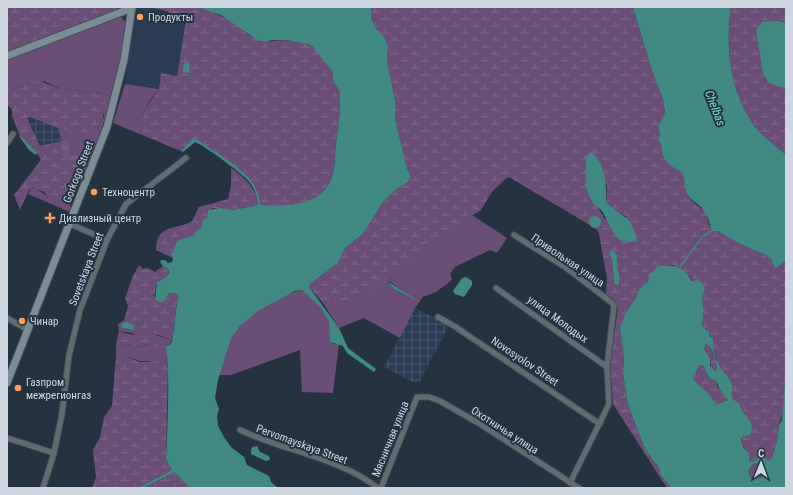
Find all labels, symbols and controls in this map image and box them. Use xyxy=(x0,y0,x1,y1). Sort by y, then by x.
place label: Продукты xyxy=(148,11,193,24)
marker: Продукты xyxy=(135,12,145,22)
water label: Chelbas xyxy=(702,88,728,128)
street label: Gorkogo Street xyxy=(61,139,96,205)
place label: Техноцентр xyxy=(102,186,155,199)
marker: Техноцентр xyxy=(89,187,99,197)
marker: Диализный центр xyxy=(44,212,56,224)
place label: Диализный центр xyxy=(59,212,141,225)
street label: Sovetskaya Street xyxy=(67,231,106,308)
street label: Привольная улица xyxy=(529,231,607,290)
street label: улица Молодых xyxy=(525,293,591,346)
place label: Чинар xyxy=(30,315,59,328)
marker: Чинар xyxy=(17,316,27,326)
street label: Novosyolov Street xyxy=(489,334,561,389)
place label: Газпром межрегионгаз xyxy=(26,376,91,402)
marker: Газпром межрегионгаз xyxy=(13,383,23,393)
street label: Мясничная улица xyxy=(369,399,412,479)
street label: Охотничья улица xyxy=(469,404,541,457)
street label: Pervomayskaya Street xyxy=(254,422,349,467)
north arrow xyxy=(741,443,781,483)
text: С xyxy=(758,447,764,460)

